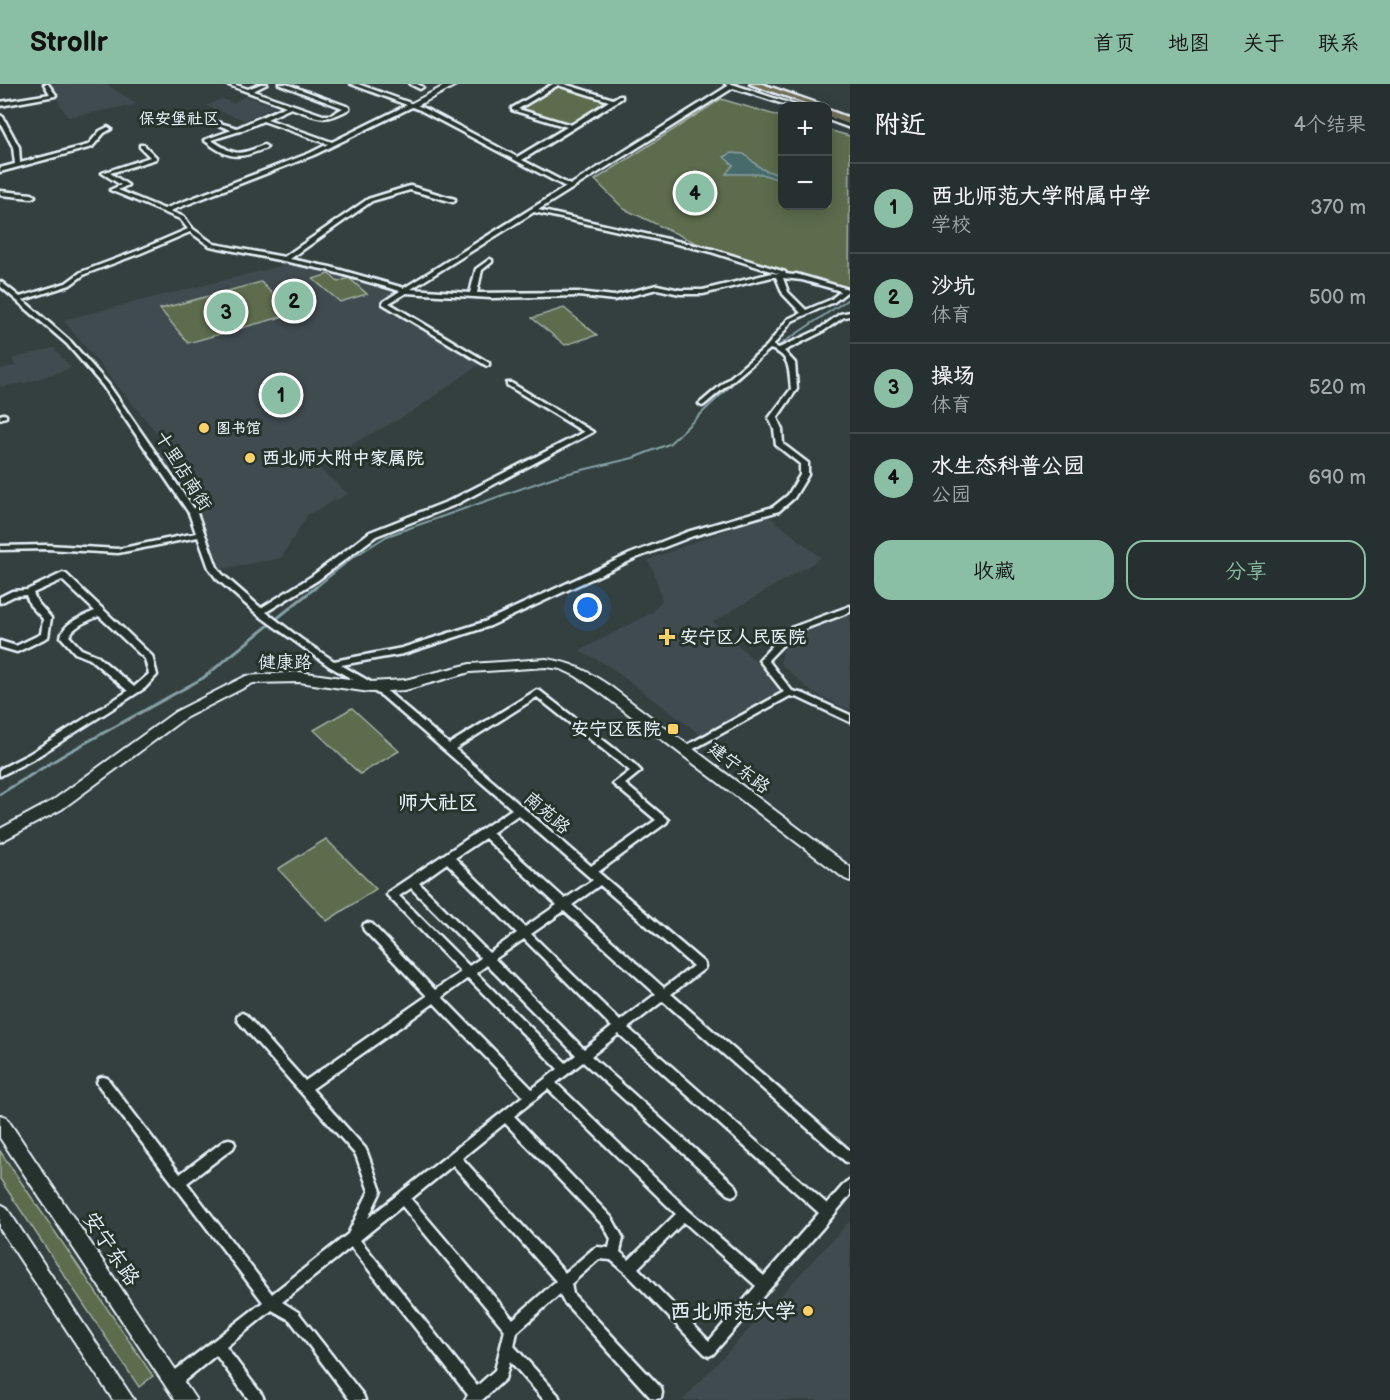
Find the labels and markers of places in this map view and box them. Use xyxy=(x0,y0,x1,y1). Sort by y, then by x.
pin: 4 xyxy=(676,170,714,216)
pin: 2 xyxy=(274,278,314,324)
pin: 3 xyxy=(206,290,246,334)
pin: 1 xyxy=(262,372,300,418)
place label: 图书馆 xyxy=(216,419,261,438)
marker: 图书馆 xyxy=(197,421,211,435)
place label: 西北师大附中家属院 xyxy=(262,448,424,469)
marker: 西北师大附中家属院 xyxy=(243,451,257,465)
place label: 安宁区人民医院 xyxy=(680,627,806,648)
marker: 安宁区人民医院 xyxy=(658,628,676,646)
place label: 安宁区医院 xyxy=(571,719,661,740)
marker: 安宁区医院 xyxy=(666,722,680,736)
place label: 西北师范大学 xyxy=(670,1299,796,1324)
marker: 西北师范大学 xyxy=(801,1304,815,1318)

